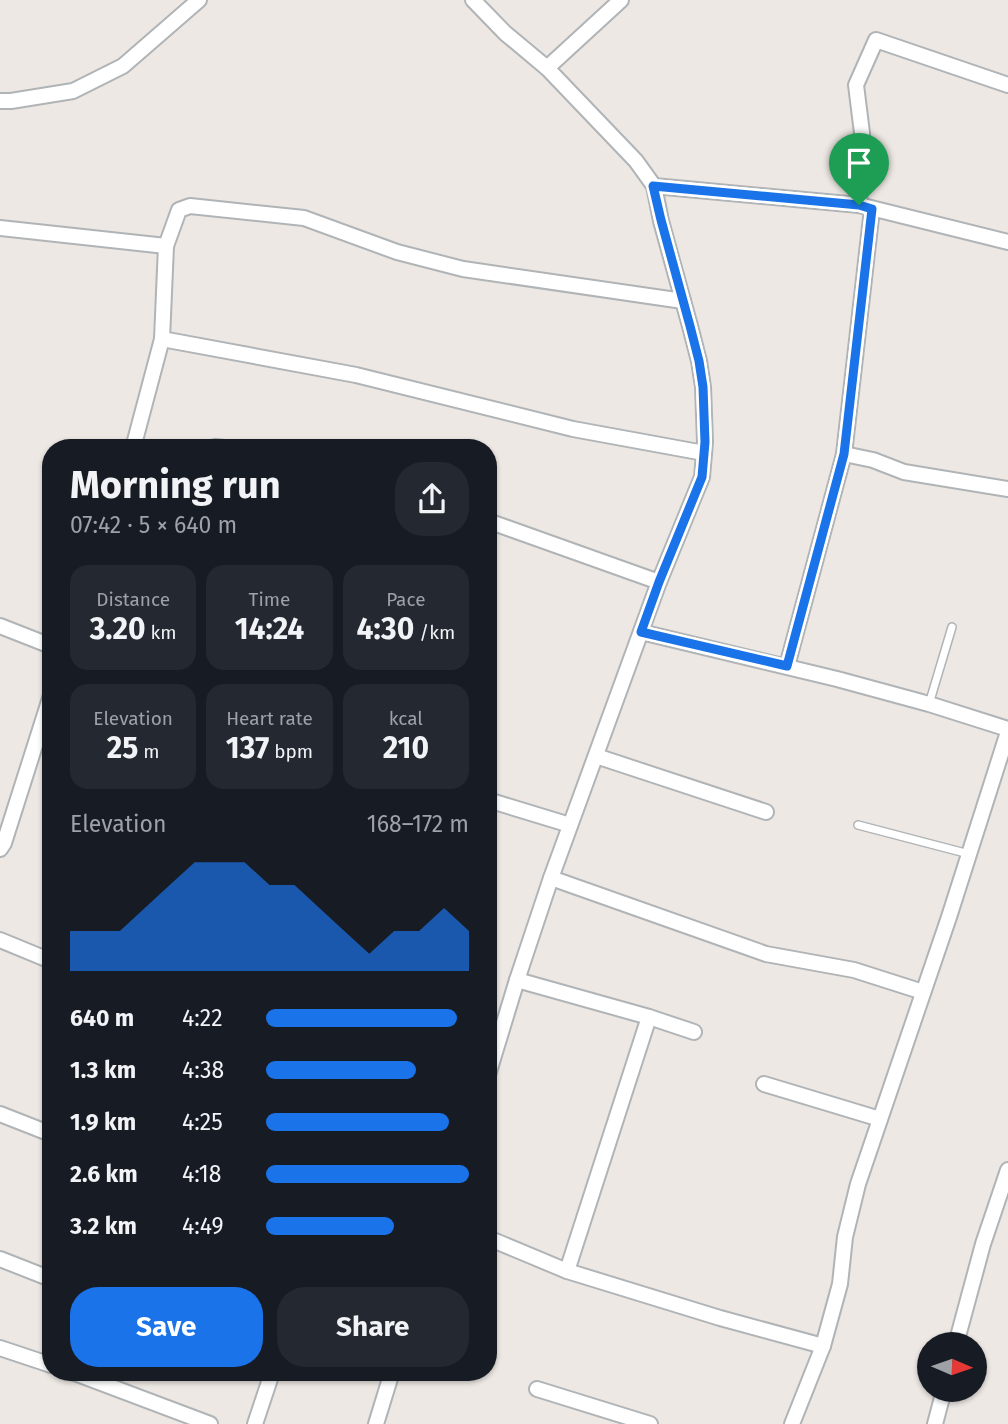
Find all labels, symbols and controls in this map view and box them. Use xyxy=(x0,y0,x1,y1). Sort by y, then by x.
pin xyxy=(829,133,889,205)
icon: arrive xyxy=(840,144,878,182)
text: Morning run xyxy=(70,462,281,508)
button: share xyxy=(395,462,469,536)
text: 07:42 · 5 × 640 m xyxy=(70,511,237,539)
text: Distance xyxy=(96,588,170,611)
text: Time xyxy=(249,588,290,611)
text: Pace xyxy=(386,588,426,611)
text: 3.20 xyxy=(90,611,146,647)
text: 14:24 xyxy=(235,611,304,647)
text: 4:30 xyxy=(356,611,414,647)
text: km xyxy=(146,621,177,644)
text: /km xyxy=(414,621,455,644)
text: Elevation xyxy=(93,707,173,730)
text: Heart rate xyxy=(226,707,313,730)
text: kcal xyxy=(389,707,423,730)
text: 25 xyxy=(107,730,138,766)
text: 137 xyxy=(226,730,269,766)
text: 210 xyxy=(383,730,429,766)
text: m xyxy=(138,740,160,763)
text: bpm xyxy=(269,740,313,763)
text: Elevation xyxy=(70,810,166,838)
text: 168–172 m xyxy=(367,810,469,838)
text: 640 m xyxy=(70,1004,134,1032)
text: 4:22 xyxy=(182,1004,223,1032)
text: 1.3 km xyxy=(70,1056,136,1084)
text: 4:38 xyxy=(182,1056,224,1084)
text: 1.9 km xyxy=(70,1108,136,1136)
text: 4:25 xyxy=(182,1108,223,1136)
text: 2.6 km xyxy=(70,1160,138,1188)
text: 4:18 xyxy=(182,1160,221,1188)
text: 3.2 km xyxy=(70,1212,137,1240)
text: 4:49 xyxy=(182,1212,224,1240)
button: Save xyxy=(70,1287,263,1367)
button: Share xyxy=(277,1287,469,1367)
north arrow xyxy=(917,1332,987,1402)
map controls xyxy=(917,1332,987,1402)

